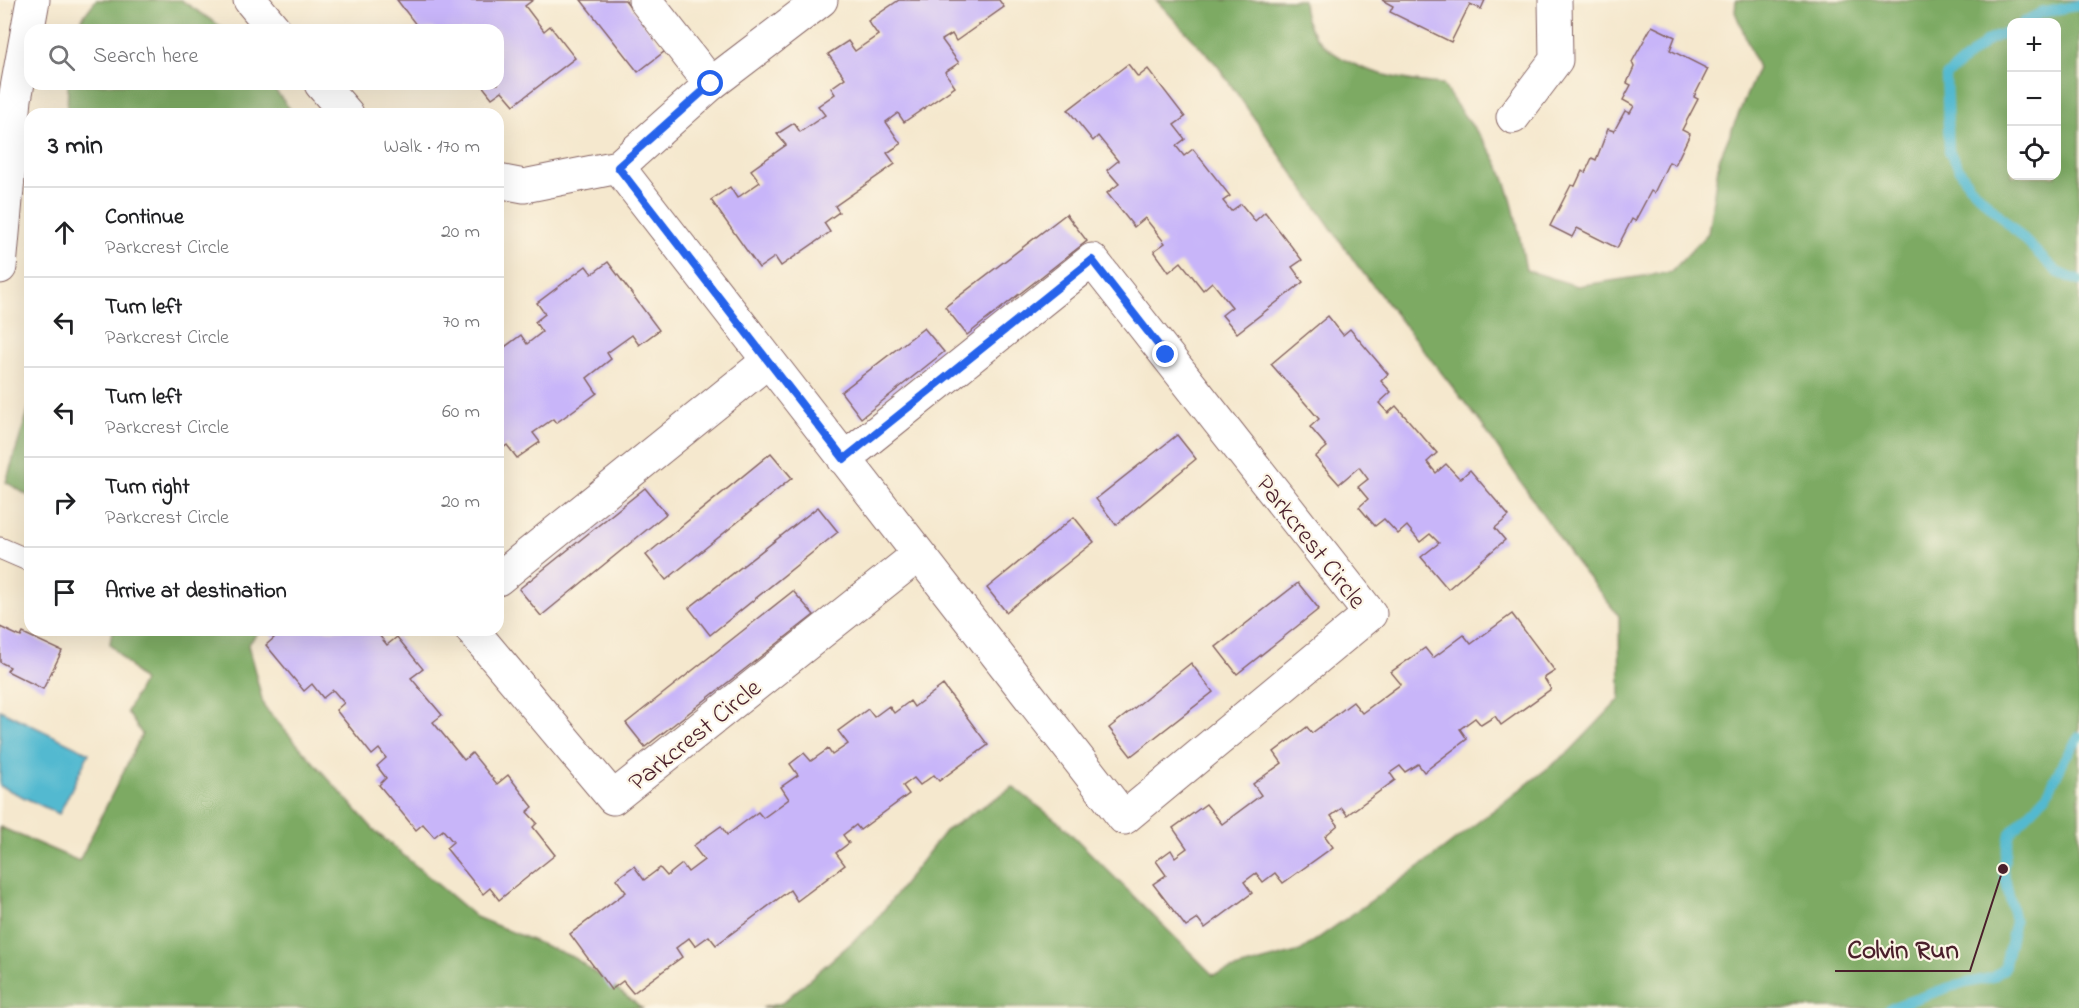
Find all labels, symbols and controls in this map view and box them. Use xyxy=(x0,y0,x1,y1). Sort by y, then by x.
map controls xyxy=(2007,18,2061,180)
button: + xyxy=(2007,18,2061,72)
search box xyxy=(24,24,504,90)
icon: search xyxy=(45,41,78,74)
text: Search here xyxy=(93,41,198,73)
route start xyxy=(697,70,723,96)
button: − xyxy=(2007,72,2061,126)
button: locate xyxy=(2007,126,2061,180)
text: 3 min xyxy=(48,128,103,166)
text: Walk · 170 m xyxy=(384,133,480,162)
text: Continue xyxy=(105,202,184,234)
icon: ahead xyxy=(48,216,81,249)
text: 20 m xyxy=(441,218,480,247)
text: Parkcrest Circle xyxy=(105,234,229,263)
text: Turn left xyxy=(105,292,182,324)
icon: left xyxy=(48,306,81,339)
text: 70 m xyxy=(443,308,480,337)
text: Parkcrest Circle xyxy=(105,324,229,353)
route end xyxy=(1152,341,1178,367)
text: Turn left xyxy=(105,382,182,414)
icon: left xyxy=(48,396,81,429)
text: 60 m xyxy=(442,398,480,427)
text: Parkcrest Circle xyxy=(105,414,229,443)
street label: Parkcrest Circle xyxy=(1245,468,1374,618)
text: Turn right xyxy=(105,472,190,504)
icon: right xyxy=(48,486,81,519)
text: 20 m xyxy=(441,488,480,517)
text: Parkcrest Circle xyxy=(105,504,229,533)
icon: arrive xyxy=(48,576,81,609)
text: Arrive at destination xyxy=(105,576,287,608)
street label: Parkcrest Circle xyxy=(621,671,771,802)
callout: Colvin Run xyxy=(1835,926,1970,971)
text: Colvin Run xyxy=(1847,932,1959,971)

